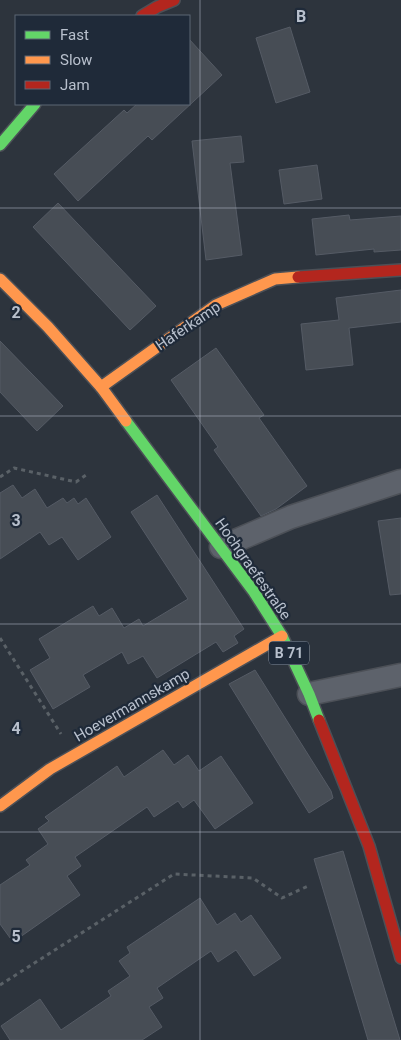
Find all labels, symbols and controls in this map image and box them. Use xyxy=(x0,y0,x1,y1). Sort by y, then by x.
text: B xyxy=(296,7,306,26)
legend xyxy=(15,15,190,105)
text: Fast xyxy=(60,26,89,44)
text: Slow xyxy=(60,51,92,69)
text: Jam xyxy=(60,76,90,94)
street label: Haferkamp xyxy=(152,298,224,354)
text: 2 xyxy=(11,303,21,322)
text: 3 xyxy=(11,511,21,530)
street label: Hochgraefestraße xyxy=(211,515,295,623)
road number: B 71 xyxy=(269,641,309,664)
street label: Hoevermannskamp xyxy=(71,665,193,745)
text: 4 xyxy=(11,719,21,738)
text: 5 xyxy=(11,927,21,946)

